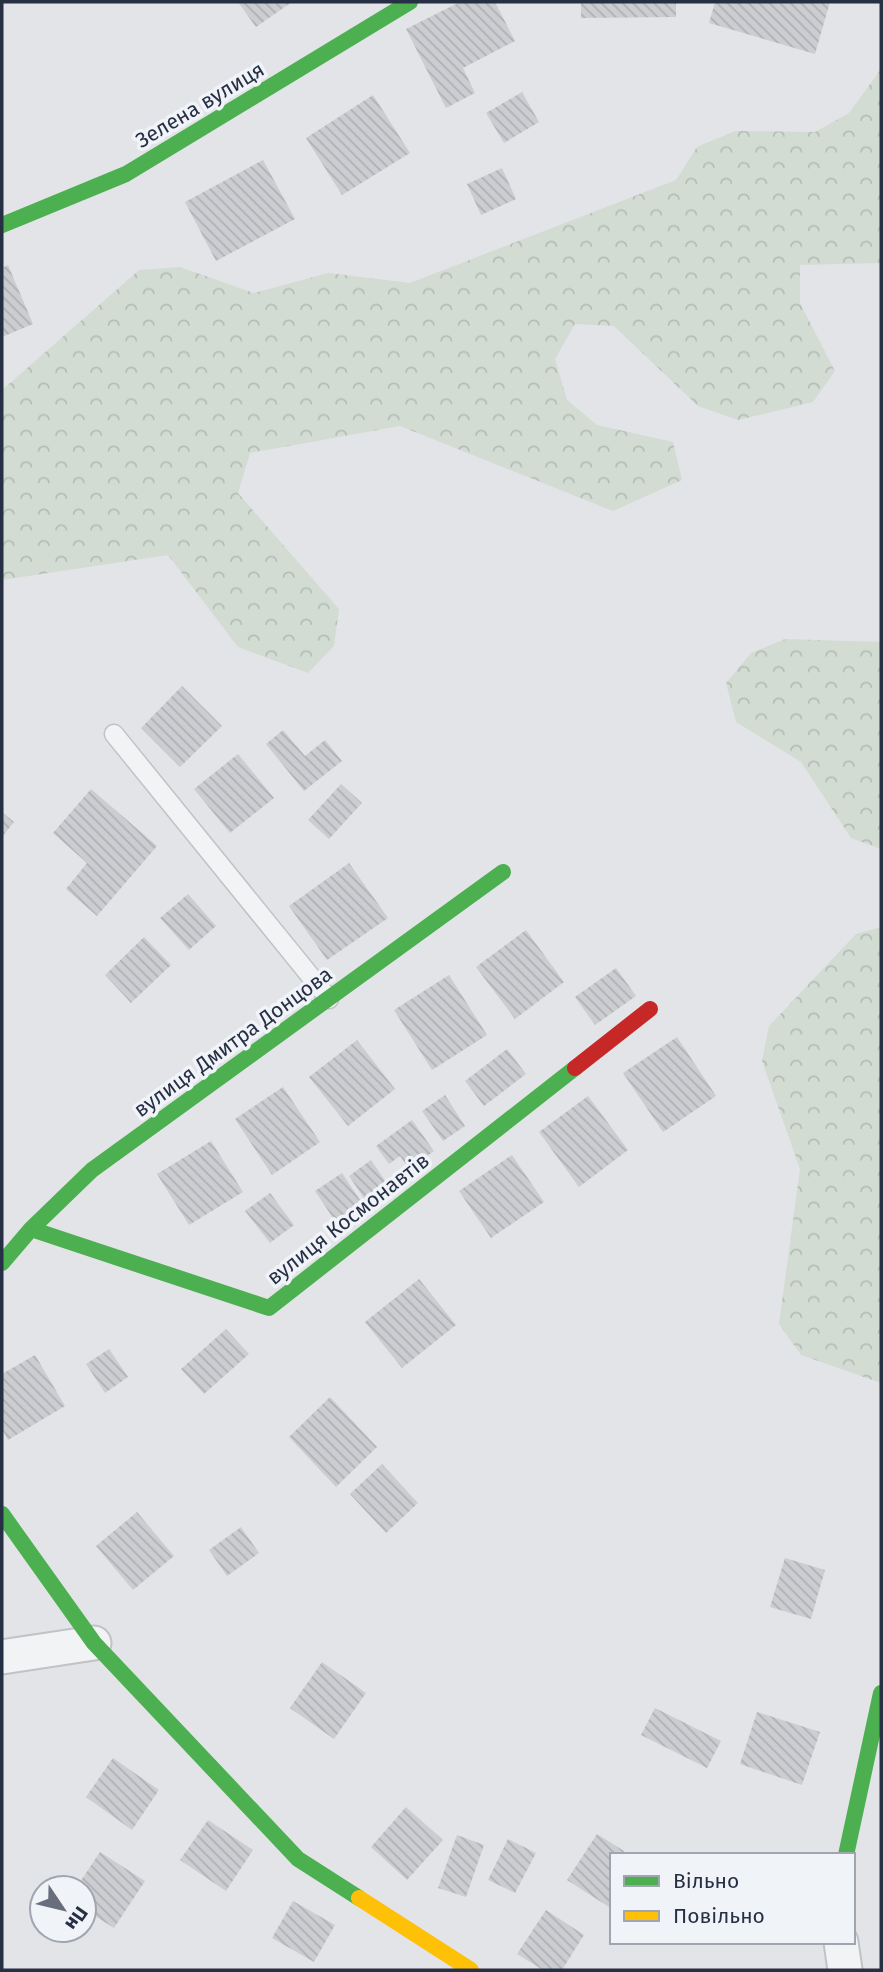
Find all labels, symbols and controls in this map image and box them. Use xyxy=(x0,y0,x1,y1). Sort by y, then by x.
street label: Зелена вулиця xyxy=(131,56,269,154)
street label: вулиця Дмитра Донцова xyxy=(129,961,337,1123)
street label: вулиця Космонавтів xyxy=(262,1147,434,1291)
legend xyxy=(610,1853,855,1944)
text: Вільно xyxy=(673,1868,739,1894)
north arrow xyxy=(28,1874,98,1944)
text: Пн xyxy=(60,1902,93,1935)
text: Повільно xyxy=(673,1903,765,1929)

